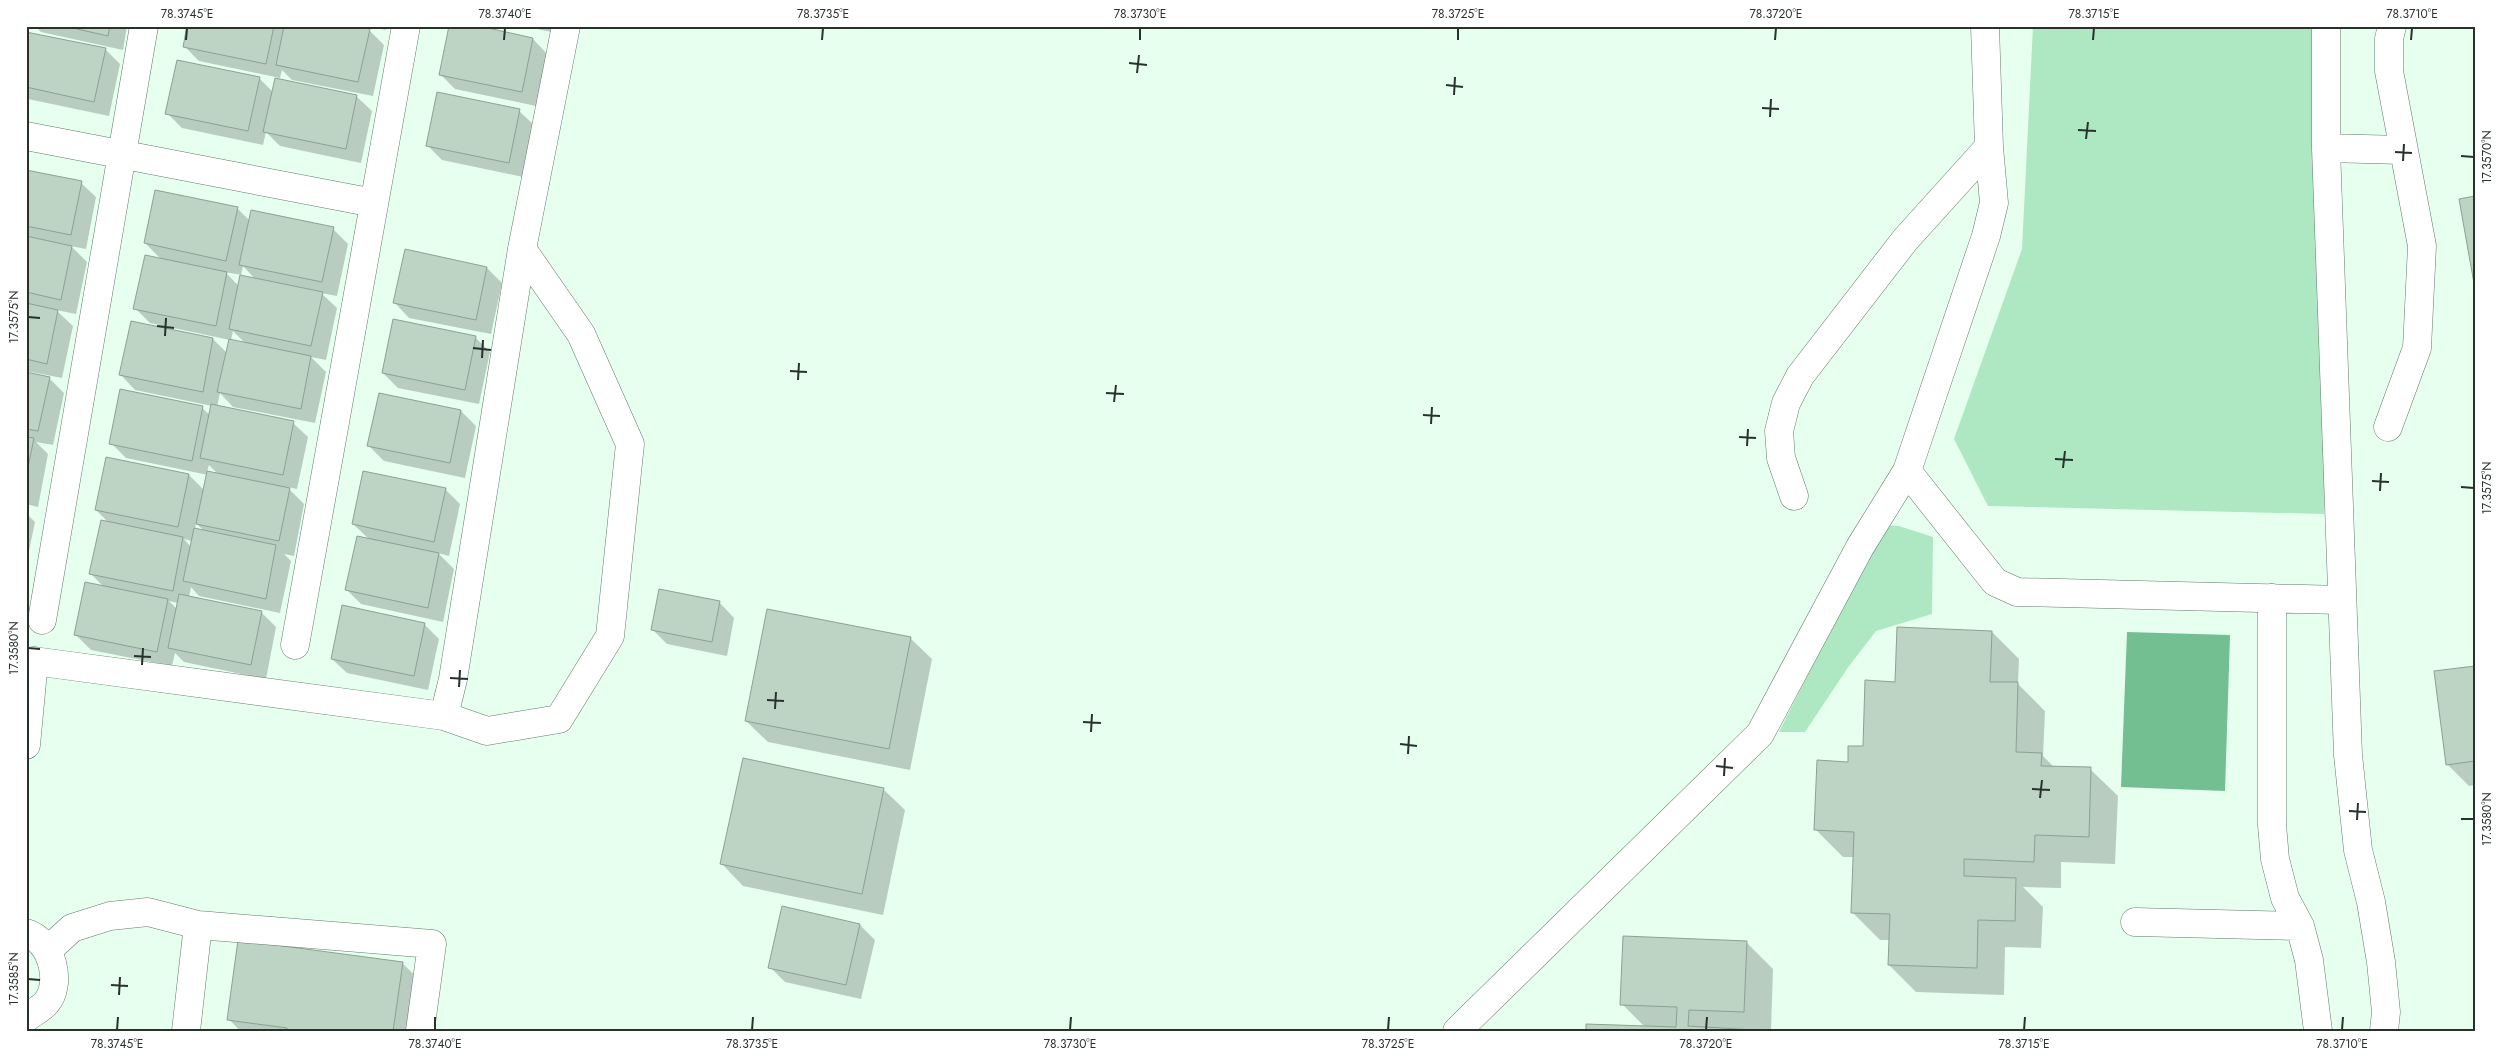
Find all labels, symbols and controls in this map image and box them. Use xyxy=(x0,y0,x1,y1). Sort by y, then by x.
text: 78.3745°E xyxy=(161,5,213,23)
text: 78.3740°E xyxy=(478,5,532,23)
text: 78.3735°E xyxy=(797,5,849,23)
text: 78.3730°E xyxy=(1114,5,1166,23)
text: 78.3725°E xyxy=(1432,5,1484,23)
text: 78.3720°E xyxy=(1750,5,1802,23)
text: 78.3715°E xyxy=(2068,5,2120,23)
text: 78.3710°E xyxy=(2386,5,2438,23)
text: 17.3570°N xyxy=(2478,130,2496,184)
text: 17.3575°N xyxy=(5,290,23,344)
text: 17.3575°N xyxy=(2478,461,2496,515)
text: 17.3580°N xyxy=(5,621,23,675)
text: 17.3580°N xyxy=(2478,792,2496,846)
text: 17.3585°N xyxy=(5,952,23,1006)
text: 78.3745°E xyxy=(91,1035,143,1053)
text: 78.3740°E xyxy=(408,1035,462,1053)
text: 78.3735°E xyxy=(726,1035,778,1053)
text: 78.3730°E xyxy=(1044,1035,1096,1053)
text: 78.3725°E xyxy=(1362,1035,1414,1053)
text: 78.3720°E xyxy=(1680,1035,1732,1053)
text: 78.3715°E xyxy=(1998,1035,2050,1053)
text: 78.3710°E xyxy=(2316,1035,2368,1053)

